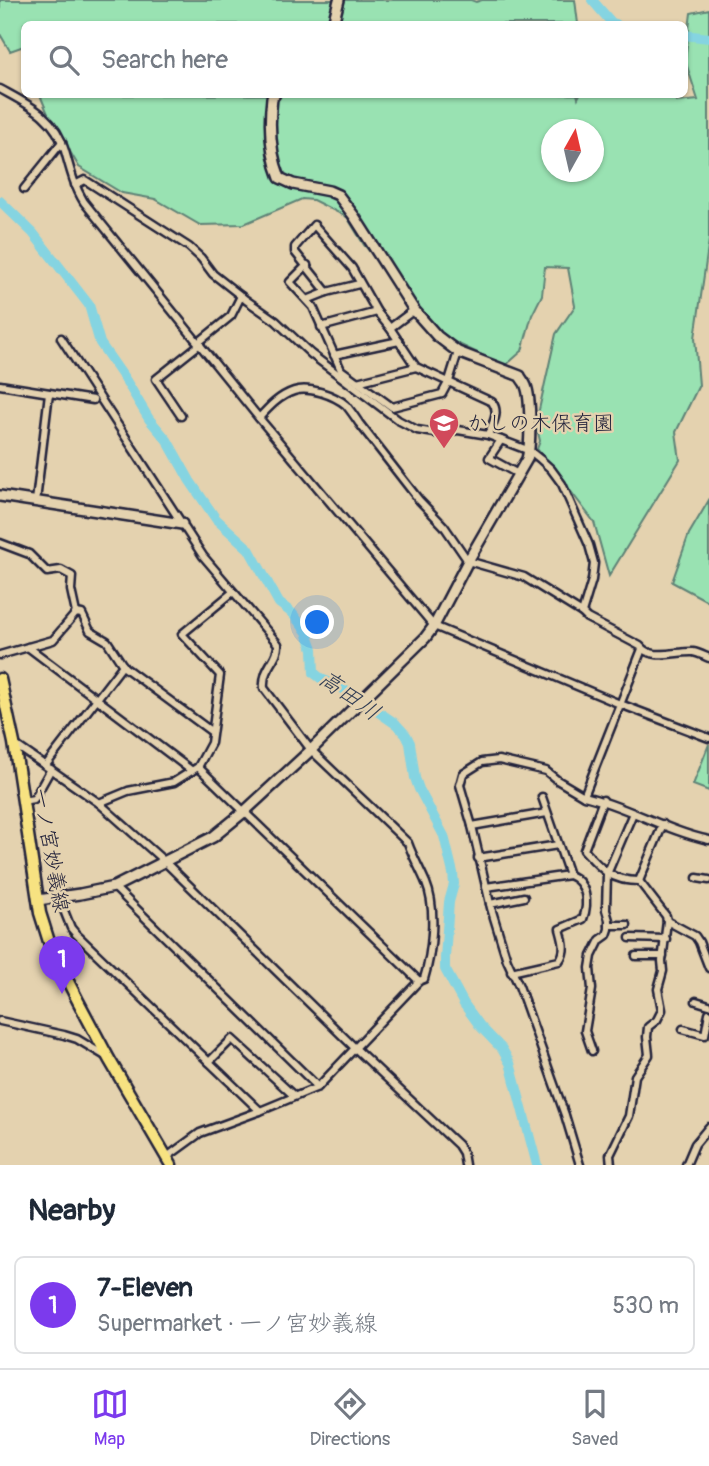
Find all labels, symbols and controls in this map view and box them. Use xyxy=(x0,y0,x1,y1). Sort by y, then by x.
search box xyxy=(21,21,688,98)
icon: search xyxy=(45,41,83,79)
text: Search here xyxy=(101,44,228,76)
north arrow xyxy=(541,119,604,182)
school or university icon: かしの木保育園 xyxy=(427,406,461,450)
place label: かしの木保育園 xyxy=(467,410,614,437)
your location xyxy=(300,605,334,639)
water label: 高田川 xyxy=(313,664,386,727)
street label: 一ノ宮妙義線 xyxy=(26,786,75,914)
pin: 1 xyxy=(39,936,85,994)
text: Nearby xyxy=(28,1192,115,1229)
text: 7-Eleven xyxy=(97,1272,193,1304)
text: 1 xyxy=(49,1291,58,1320)
text: 530 m xyxy=(613,1291,679,1320)
text: Supermarket · 一ノ宮妙義線 xyxy=(97,1309,377,1338)
tab: Map xyxy=(91,1385,129,1451)
tab: Directions xyxy=(310,1385,390,1451)
tab: Saved xyxy=(571,1385,618,1451)

